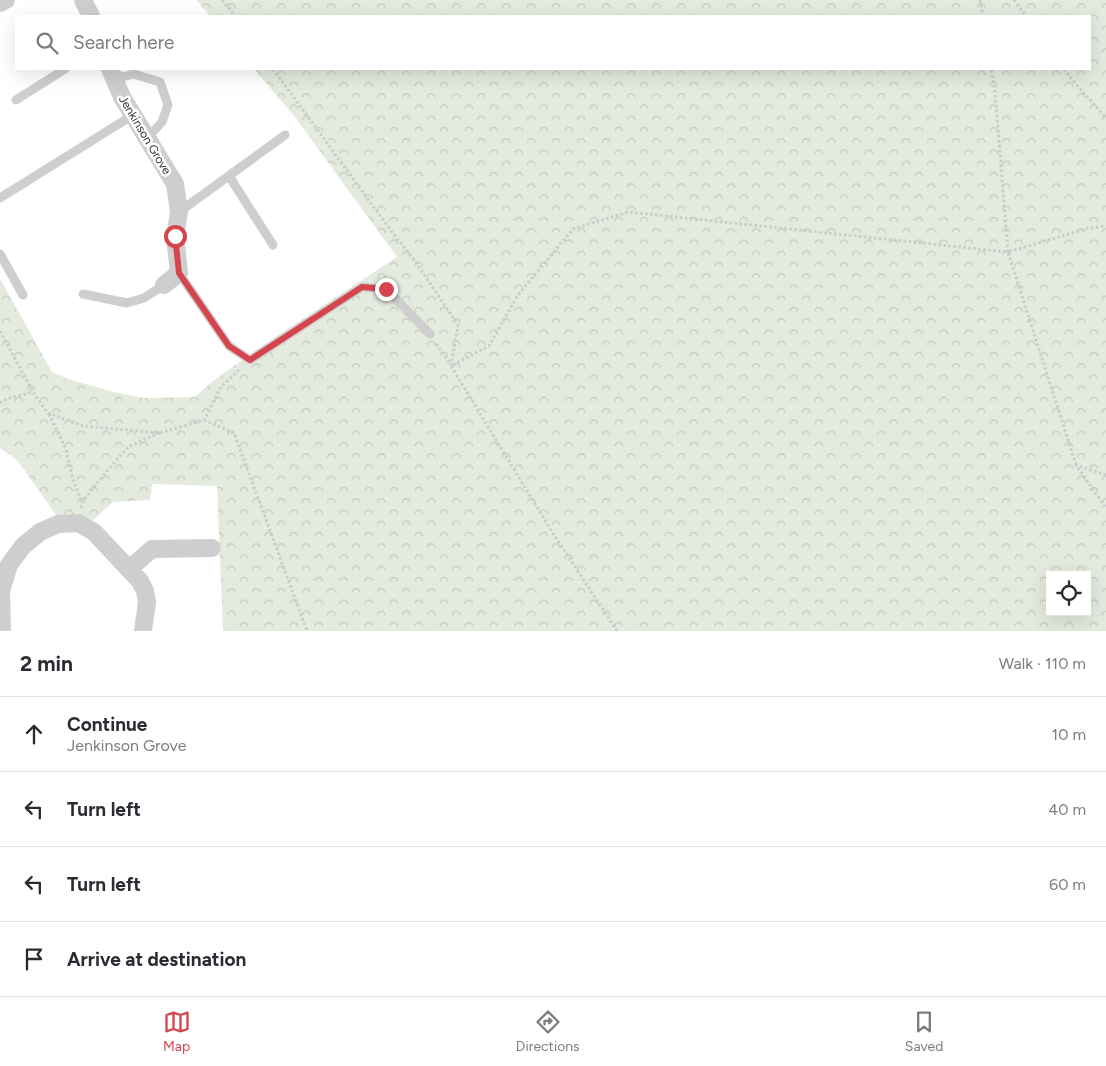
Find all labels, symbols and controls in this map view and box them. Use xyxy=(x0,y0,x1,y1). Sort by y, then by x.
search box xyxy=(15,15,1091,70)
icon: search xyxy=(33,29,61,57)
text: Search here xyxy=(73,31,175,54)
street label: Jenkinson Grove xyxy=(116,93,174,177)
route start xyxy=(164,225,187,248)
route end xyxy=(375,278,398,301)
map controls xyxy=(1046,571,1091,616)
button: locate xyxy=(1046,571,1091,616)
text: 2 min xyxy=(20,651,73,676)
text: Walk · 110 m xyxy=(999,654,1086,673)
text: Continue xyxy=(67,713,147,736)
icon: ahead xyxy=(20,720,48,748)
text: 10 m xyxy=(1052,725,1086,744)
text: Jenkinson Grove xyxy=(67,736,186,755)
icon: left xyxy=(20,795,48,823)
text: Turn left xyxy=(67,798,141,821)
text: 40 m xyxy=(1048,800,1086,819)
icon: left xyxy=(20,870,48,898)
text: Turn left xyxy=(67,873,141,896)
text: 60 m xyxy=(1049,875,1086,894)
icon: arrive xyxy=(20,945,48,973)
text: Arrive at destination xyxy=(67,948,246,971)
tab: Map xyxy=(163,1008,191,1055)
tab: Directions xyxy=(516,1008,580,1055)
tab: Saved xyxy=(905,1008,943,1055)

